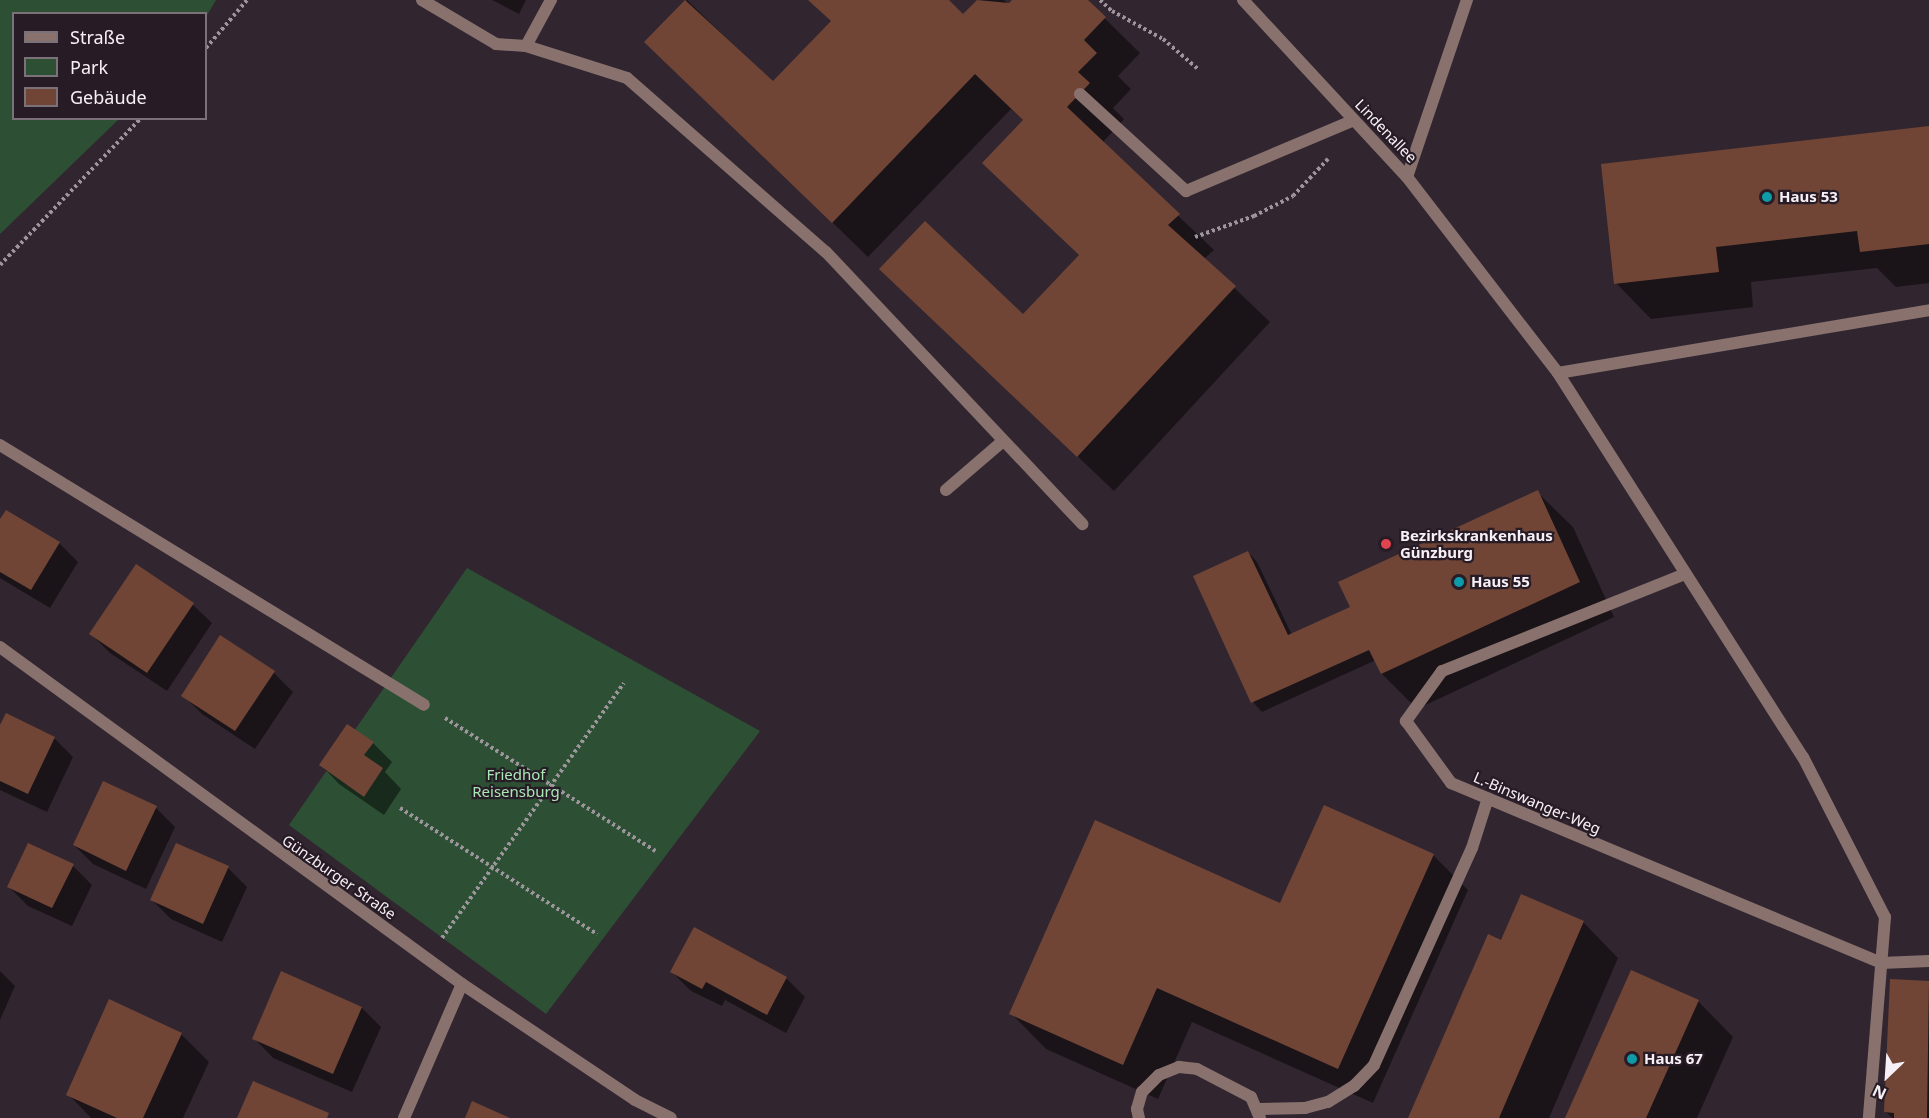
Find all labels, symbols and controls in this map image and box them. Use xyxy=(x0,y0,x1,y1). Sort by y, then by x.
legend xyxy=(12,12,207,120)
text: Straße xyxy=(70,25,125,49)
text: Park xyxy=(70,55,108,79)
text: Gebäude xyxy=(70,85,147,109)
street label: Lindenallee xyxy=(1351,96,1421,166)
place label: Haus 53 xyxy=(1779,188,1838,206)
marker: Haus 53 xyxy=(1760,190,1774,204)
place label: Bezirkskrankenhaus Günzburg xyxy=(1400,526,1553,561)
marker: Bezirkskrankenhaus Günzburg xyxy=(1377,535,1395,553)
place label: Haus 55 xyxy=(1471,573,1530,591)
marker: Haus 55 xyxy=(1452,575,1466,589)
park label: Friedhof Reisensburg xyxy=(472,765,560,800)
street label: L.-Binswanger-Weg xyxy=(1471,768,1603,838)
street label: Günzburger Straße xyxy=(279,831,399,923)
north arrow xyxy=(1857,1046,1917,1106)
place label: Haus 67 xyxy=(1644,1050,1703,1068)
marker: Haus 67 xyxy=(1625,1052,1639,1066)
text: N xyxy=(1869,1080,1890,1105)

